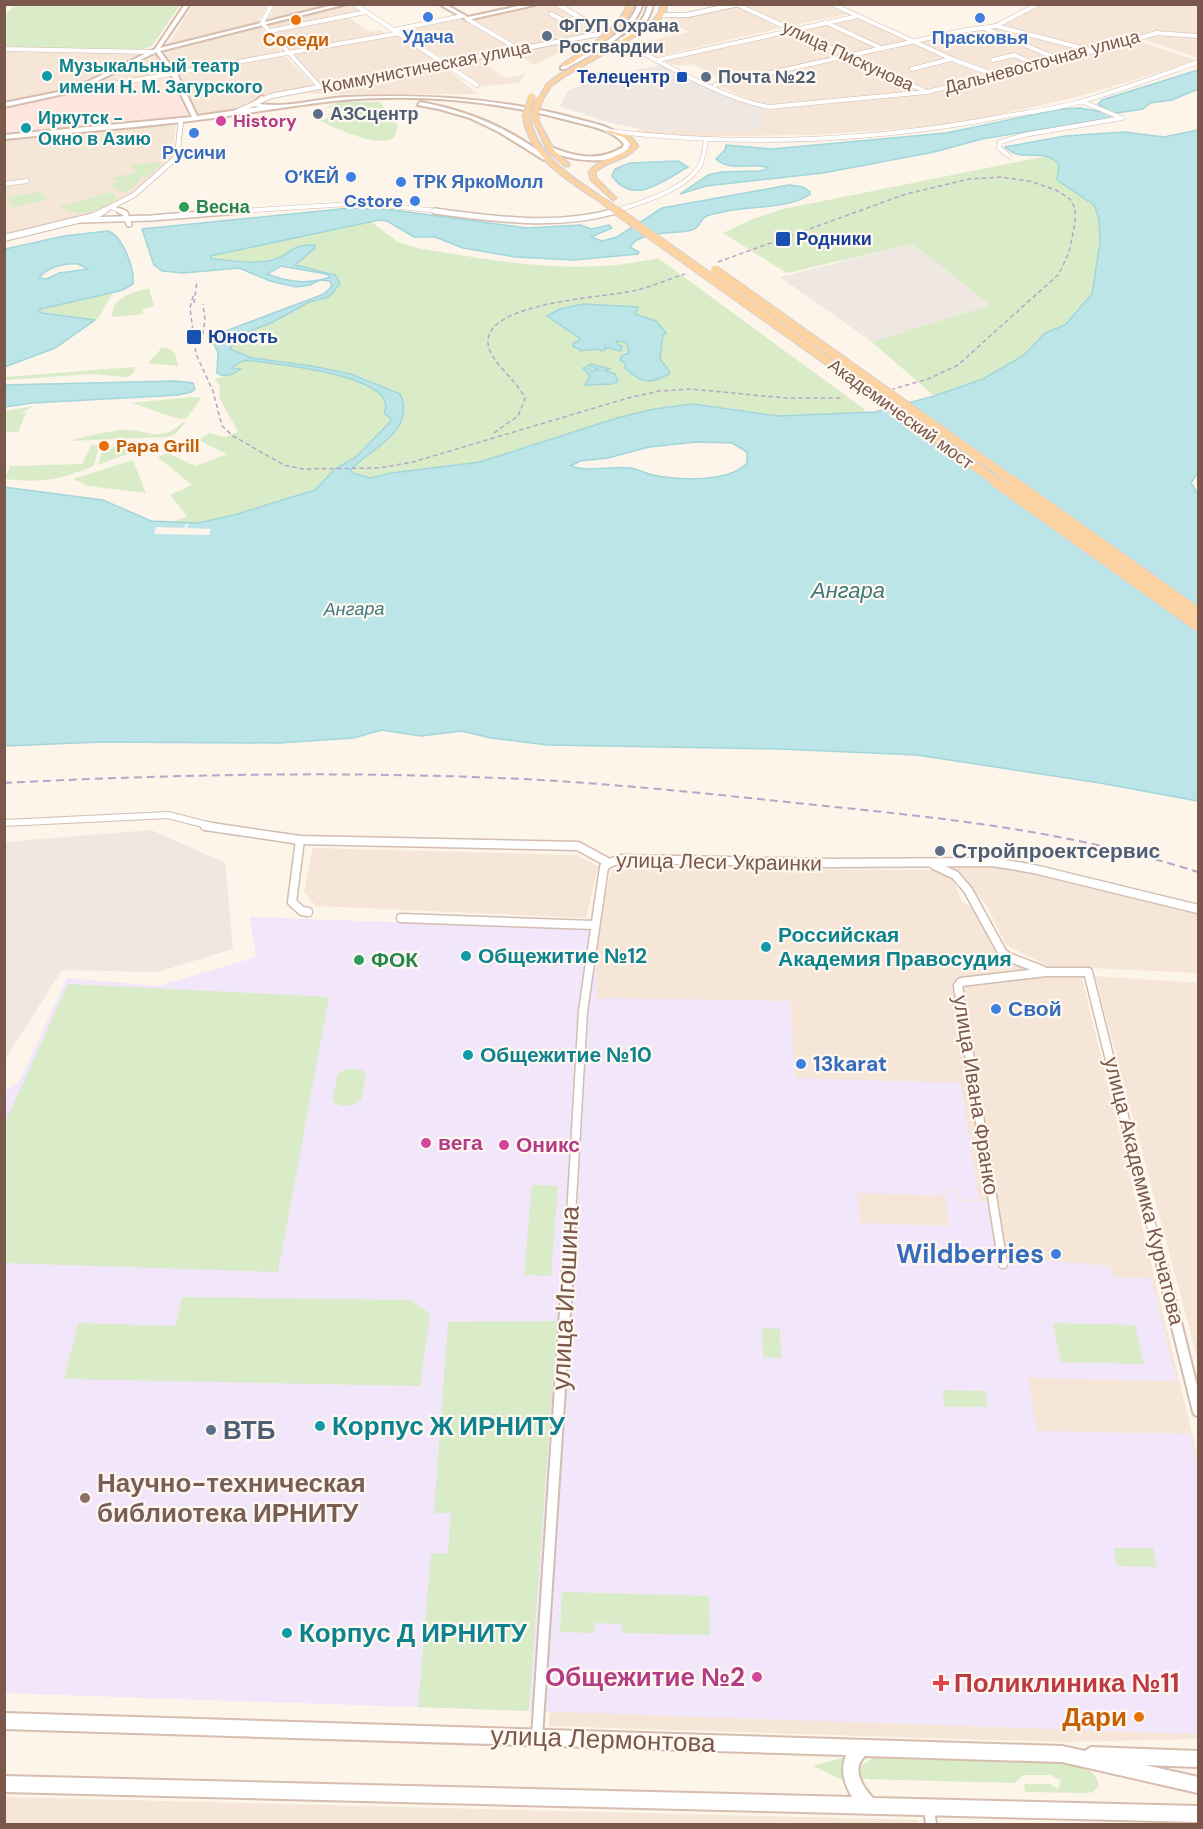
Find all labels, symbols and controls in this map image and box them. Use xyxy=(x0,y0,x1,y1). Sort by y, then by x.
marker: Удача xyxy=(421,10,435,24)
marker: Прасковья xyxy=(973,11,987,25)
marker: Соседи xyxy=(289,13,303,27)
place label: ФГУП Охрана Росгвардии xyxy=(559,14,680,59)
street label: улица Пискунова xyxy=(778,15,919,97)
street label: Дальневосточная улица xyxy=(942,24,1143,100)
place label: Удача xyxy=(402,25,455,49)
place label: Прасковья xyxy=(932,26,1028,50)
place label: Соседи xyxy=(263,28,329,52)
marker: ФГУП Охрана Росгвардии xyxy=(540,29,554,43)
street label: Коммунистическая улица xyxy=(319,35,534,99)
place label: Музыкальный театр имени Н. М. Загурского xyxy=(59,54,263,99)
place label: Телецентр xyxy=(577,65,670,89)
place label: Почта №22 xyxy=(718,65,816,89)
marker: Музыкальный театр имени Н. М. Загурского xyxy=(40,69,54,83)
marker: Телецентр xyxy=(675,70,689,84)
marker: Почта №22 xyxy=(699,70,713,84)
place label: АЗСцентр xyxy=(330,102,419,126)
place label: Иркутск - Окно в Азию xyxy=(38,106,151,151)
marker: АЗСцентр xyxy=(311,107,325,121)
place label: History xyxy=(233,109,297,133)
marker: History xyxy=(214,114,228,128)
marker: Иркутск - Окно в Азию xyxy=(19,121,33,135)
marker: Русичи xyxy=(187,126,201,140)
place label: Русичи xyxy=(162,141,226,165)
place label: О’КЕЙ xyxy=(284,165,339,189)
marker: О’КЕЙ xyxy=(344,170,358,184)
place label: ТРК ЯркоМолл xyxy=(413,170,543,194)
marker: ТРК ЯркоМолл xyxy=(394,175,408,189)
place label: Cstore xyxy=(344,189,403,213)
marker: Cstore xyxy=(408,194,422,208)
place label: Весна xyxy=(196,195,251,219)
marker: Весна xyxy=(177,200,191,214)
place label: Родники xyxy=(796,227,872,251)
marker: Родники xyxy=(774,230,792,248)
place label: Юность xyxy=(208,325,278,349)
marker: Юность xyxy=(185,328,203,346)
street label: Академический мост xyxy=(824,353,978,475)
place label: Papa Grill xyxy=(116,434,199,458)
marker: Papa Grill xyxy=(97,439,111,453)
water label: Ангара xyxy=(809,576,885,605)
water label: Ангара xyxy=(322,596,385,622)
place label: Стройпроектсервис xyxy=(952,837,1161,865)
marker: Стройпроектсервис xyxy=(933,844,947,858)
street label: улица Леси Украинки xyxy=(616,846,822,878)
place label: Российская Академия Правосудия xyxy=(778,921,1012,973)
marker: Российская Академия Правосудия xyxy=(759,940,773,954)
place label: Общежитие №12 xyxy=(478,942,647,970)
place label: ФОК xyxy=(371,946,418,974)
marker: Общежитие №12 xyxy=(459,949,473,963)
marker: ФОК xyxy=(352,953,366,967)
street label: улица Ивана Франко xyxy=(946,993,1006,1197)
place label: Свой xyxy=(1008,995,1062,1023)
marker: Свой xyxy=(989,1002,1003,1016)
place label: Общежитие №10 xyxy=(480,1041,652,1069)
marker: Общежитие №10 xyxy=(461,1048,475,1062)
place label: 13karat xyxy=(813,1050,887,1078)
street label: улица Академика Курчатова xyxy=(1097,1054,1191,1328)
marker: 13karat xyxy=(794,1057,808,1071)
place label: вега xyxy=(438,1129,483,1157)
place label: Оникс xyxy=(516,1131,580,1159)
marker: вега xyxy=(419,1136,433,1150)
marker: Оникс xyxy=(497,1138,511,1152)
street label: улица Игошина xyxy=(543,1204,587,1391)
place label: Wildberries xyxy=(896,1237,1044,1271)
marker: Wildberries xyxy=(1049,1247,1063,1261)
place label: Корпус Ж ИРНИТУ xyxy=(332,1409,566,1443)
place label: ВТБ xyxy=(223,1413,275,1447)
marker: Корпус Ж ИРНИТУ xyxy=(313,1419,327,1433)
marker: ВТБ xyxy=(204,1423,218,1437)
place label: Научно-техническая библиотека ИРНИТУ xyxy=(97,1466,366,1530)
marker: Научно-техническая библиотека ИРНИТУ xyxy=(78,1491,92,1505)
place label: Корпус Д ИРНИТУ xyxy=(299,1616,528,1650)
marker: Корпус Д ИРНИТУ xyxy=(280,1626,294,1640)
place label: Общежитие №2 xyxy=(545,1660,745,1694)
place label: Поликлиника №11 xyxy=(954,1666,1179,1700)
marker: Общежитие №2 xyxy=(750,1670,764,1684)
marker: Поликлиника №11 xyxy=(932,1674,950,1692)
place label: Дари xyxy=(1062,1700,1127,1734)
marker: Дари xyxy=(1132,1710,1146,1724)
street label: улица Лермонтова xyxy=(490,1718,717,1760)

